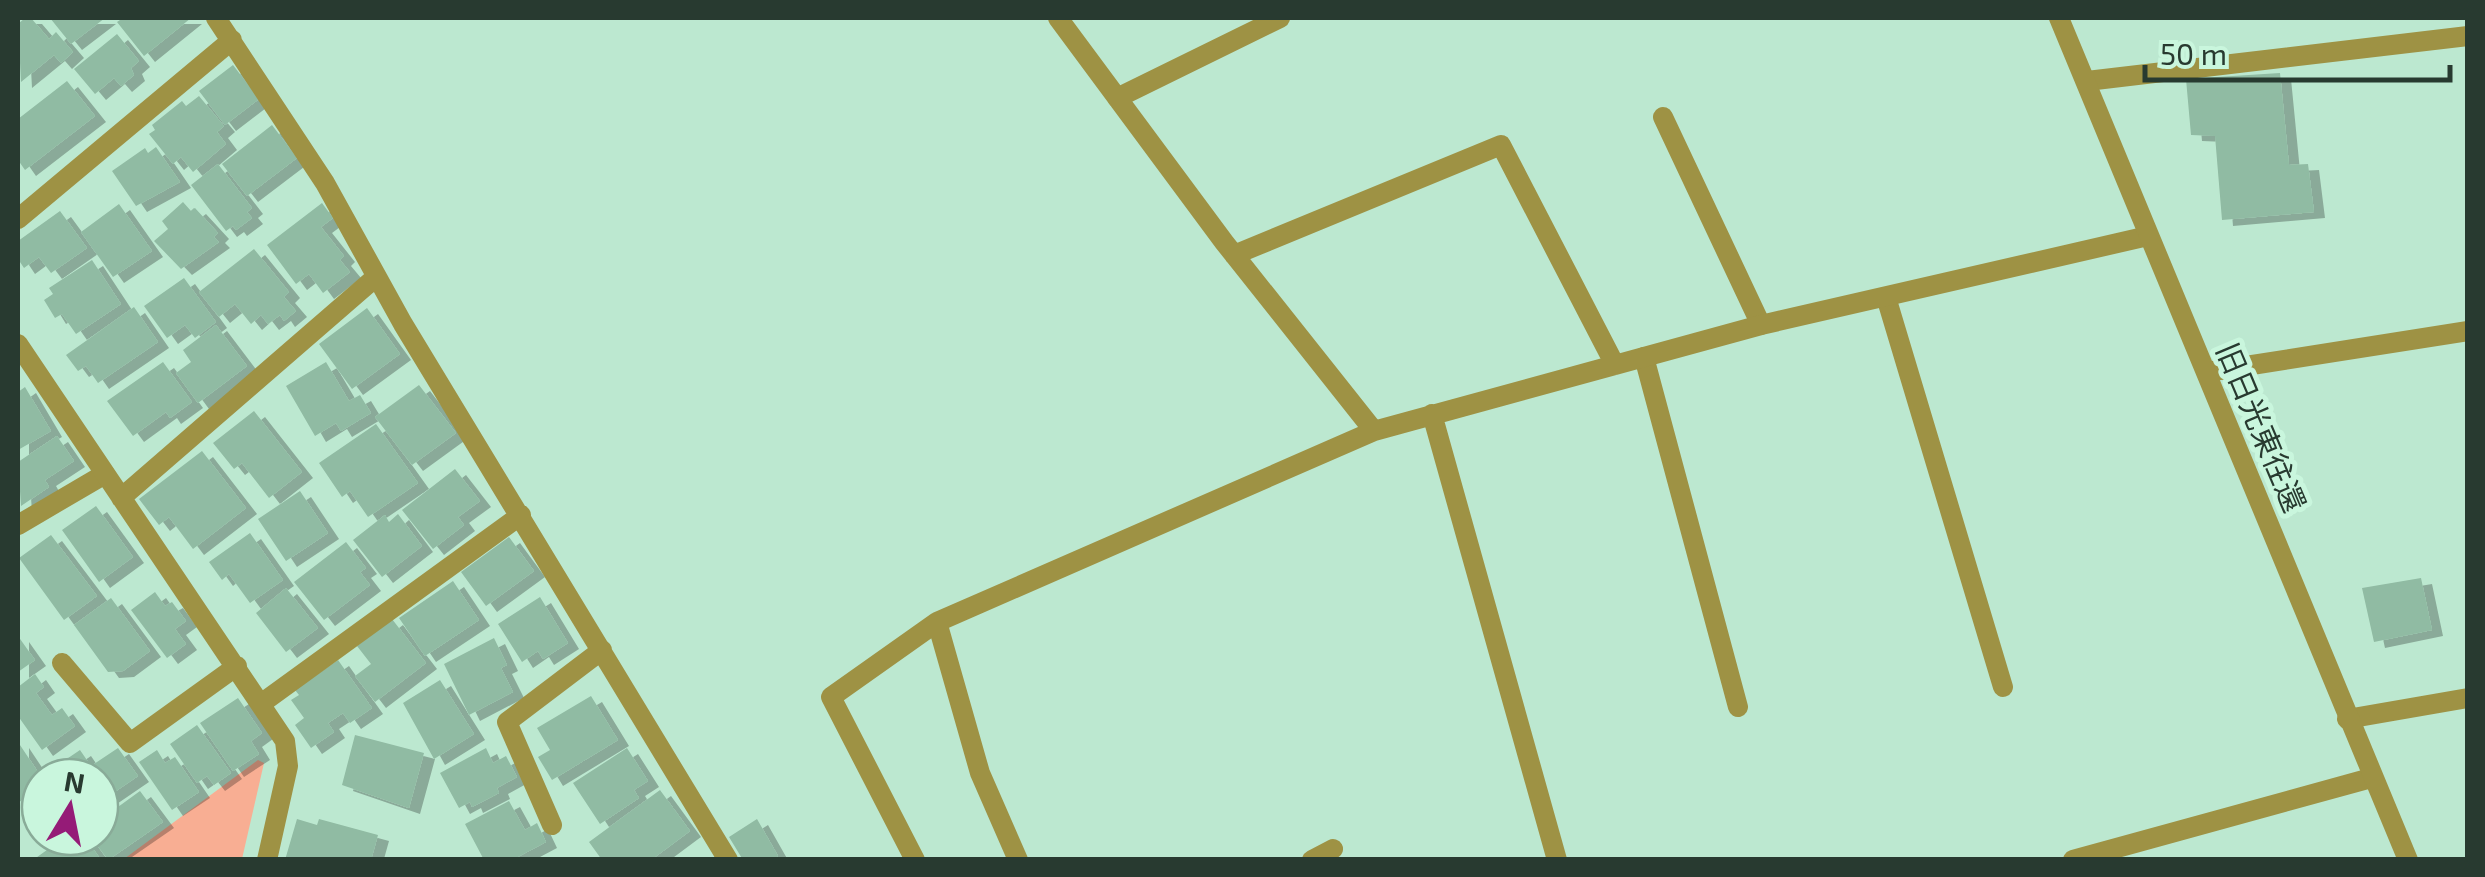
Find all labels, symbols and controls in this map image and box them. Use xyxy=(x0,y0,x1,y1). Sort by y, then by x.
scale bar xyxy=(2145,20,2450,82)
text: 50 m xyxy=(2160,35,2227,71)
street label: 旧日光東往還 xyxy=(2210,337,2314,517)
north arrow xyxy=(20,757,120,857)
text: N xyxy=(62,763,87,800)

